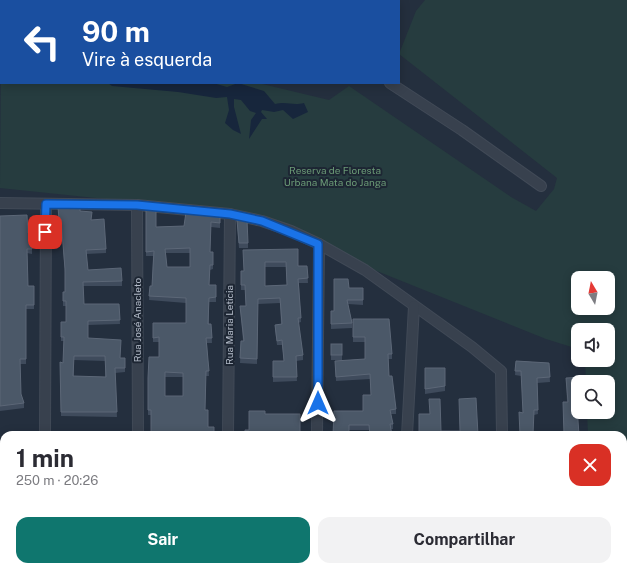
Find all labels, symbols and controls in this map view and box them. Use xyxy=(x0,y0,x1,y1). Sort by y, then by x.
text: 90 m xyxy=(82,15,150,48)
icon: left xyxy=(16,16,68,68)
text: Vire à esquerda xyxy=(82,49,212,70)
park label: Reserva de Floresta Urbana Mata do Janga xyxy=(284,164,386,188)
pin xyxy=(28,215,62,249)
icon: arrive xyxy=(34,221,56,243)
north arrow xyxy=(571,271,615,315)
map controls xyxy=(571,271,615,419)
street label: Rua José Anacleto xyxy=(131,277,143,362)
street label: Rua Maria Leticia xyxy=(223,285,235,365)
button: sound xyxy=(571,323,615,367)
button: search xyxy=(571,375,615,419)
position arrow xyxy=(297,382,339,424)
text: 1 min xyxy=(16,444,74,472)
button: close xyxy=(569,444,611,486)
text: 250 m · 20:26 xyxy=(16,473,98,488)
button: Sair xyxy=(16,517,310,563)
button: Compartilhar xyxy=(318,517,611,563)

